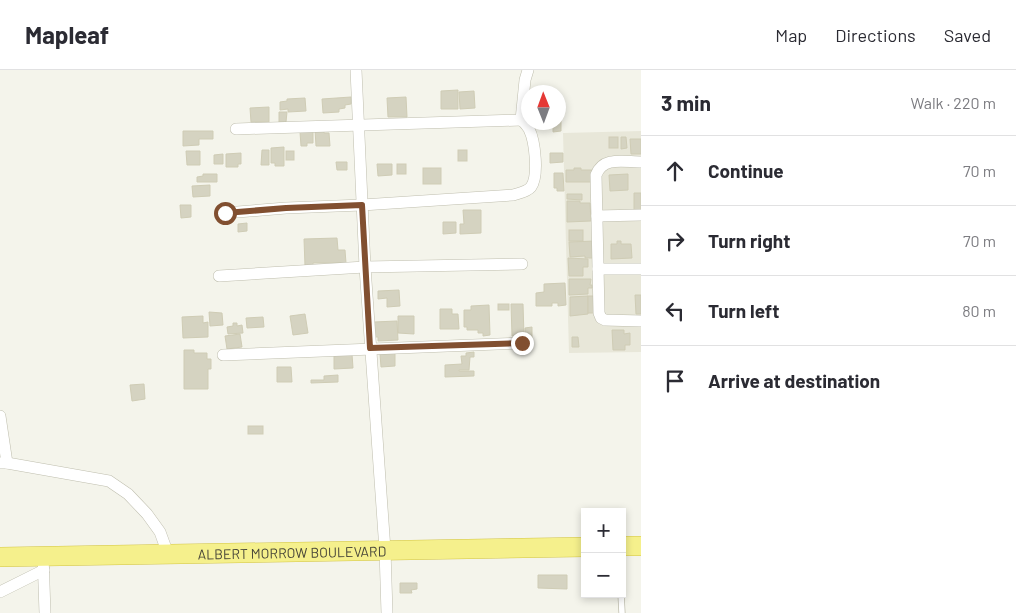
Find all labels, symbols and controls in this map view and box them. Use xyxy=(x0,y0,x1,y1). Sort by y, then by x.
text: Mapleaf xyxy=(25,20,109,49)
text: Map xyxy=(775,24,807,46)
text: Directions xyxy=(835,24,916,46)
text: Saved xyxy=(944,24,991,46)
north arrow xyxy=(521,85,566,130)
text: 3 min xyxy=(661,90,711,115)
text: Walk · 220 m xyxy=(910,93,996,112)
icon: ahead xyxy=(661,157,689,185)
text: Continue xyxy=(708,159,784,182)
text: 70 m xyxy=(963,161,996,180)
route start xyxy=(214,202,237,225)
icon: right xyxy=(661,227,689,255)
text: Turn right xyxy=(708,229,790,252)
text: 70 m xyxy=(963,231,996,250)
icon: left xyxy=(661,297,689,325)
text: Turn left xyxy=(708,299,779,322)
text: 80 m xyxy=(962,301,996,320)
route end xyxy=(511,332,534,355)
icon: arrive xyxy=(661,367,689,395)
text: Arrive at destination xyxy=(708,369,880,392)
map controls xyxy=(581,508,626,598)
button: + xyxy=(581,508,626,553)
street label: ALBERT MORROW BOULEVARD xyxy=(198,542,386,562)
button: − xyxy=(581,553,626,598)

